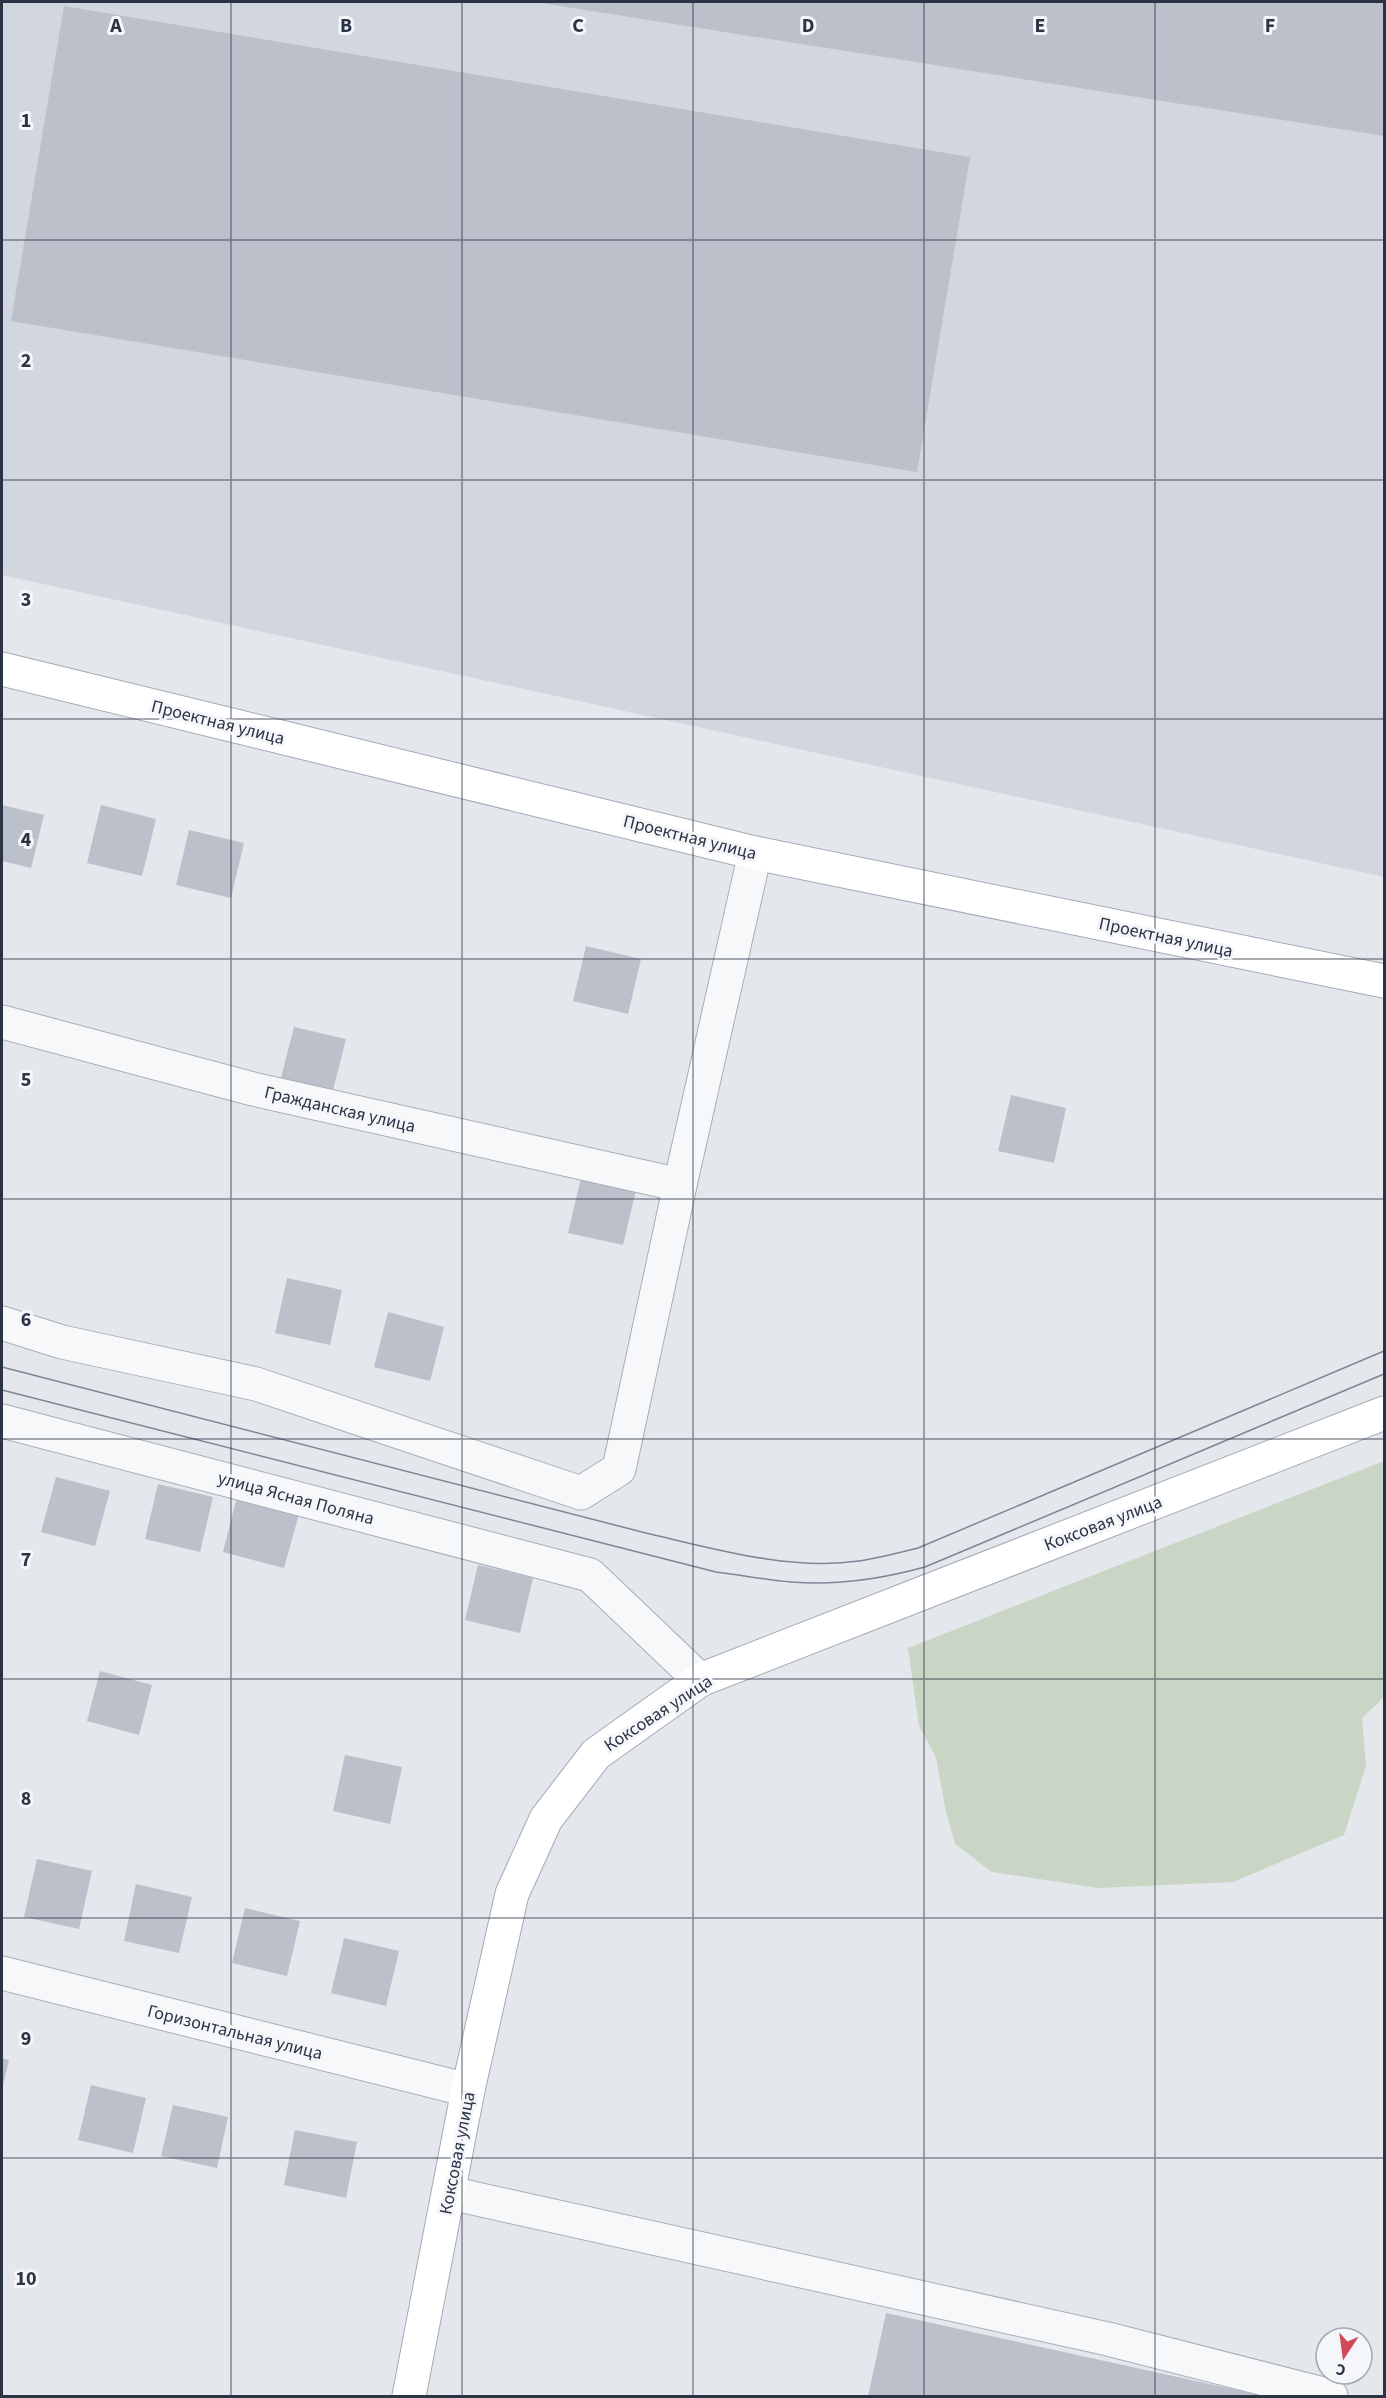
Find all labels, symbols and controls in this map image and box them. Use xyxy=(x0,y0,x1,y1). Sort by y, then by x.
text: A xyxy=(109,12,122,40)
text: B xyxy=(340,12,352,40)
text: C xyxy=(572,12,584,40)
text: D xyxy=(802,12,814,40)
text: E xyxy=(1035,12,1045,40)
text: F xyxy=(1265,12,1275,40)
text: 1 xyxy=(21,107,31,135)
text: 2 xyxy=(21,347,31,375)
text: 3 xyxy=(21,586,31,614)
street label: Проектная улица xyxy=(149,694,287,751)
street label: Проектная улица xyxy=(621,809,759,866)
text: 4 xyxy=(21,826,32,854)
street label: Проектная улица xyxy=(1097,911,1235,964)
text: 5 xyxy=(21,1066,31,1094)
street label: Гражданская улица xyxy=(262,1080,418,1139)
text: 6 xyxy=(21,1306,31,1334)
street label: улица Ясная Поляна xyxy=(215,1466,377,1531)
street label: Коксовая улица xyxy=(1041,1489,1166,1557)
text: 7 xyxy=(21,1546,31,1574)
street label: Коксовая улица xyxy=(599,1669,717,1758)
text: 8 xyxy=(21,1785,31,1813)
street label: Горизонтальная улица xyxy=(145,1999,325,2066)
text: 9 xyxy=(21,2025,31,2053)
street label: Коксовая улица xyxy=(433,2090,482,2217)
text: 10 xyxy=(15,2265,37,2293)
north arrow xyxy=(1314,2326,1374,2386)
text: С xyxy=(1334,2358,1348,2381)

